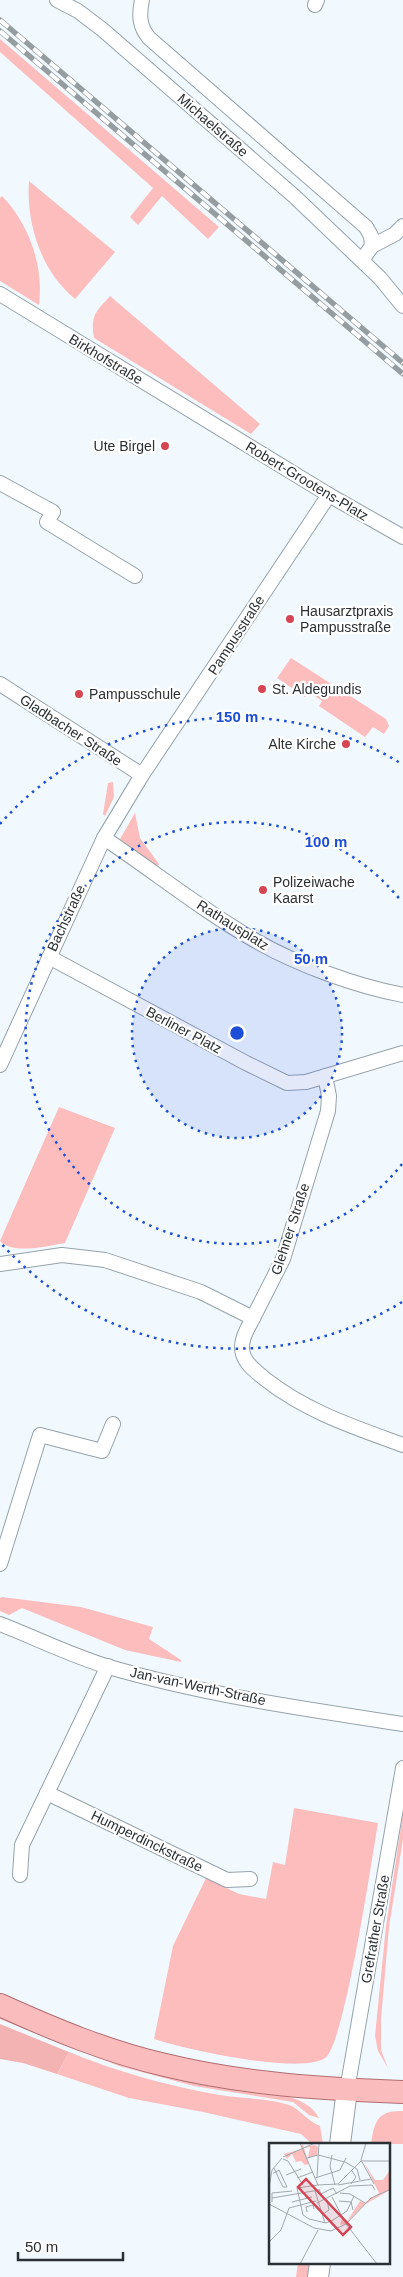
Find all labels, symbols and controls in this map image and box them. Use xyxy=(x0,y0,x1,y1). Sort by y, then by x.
street label: Michaelstraße xyxy=(175,90,252,160)
street label: Birkhofstraße xyxy=(66,331,146,387)
place label: Ute Birgel xyxy=(94,438,155,454)
street label: Robert-Grootens-Platz xyxy=(243,438,371,524)
marker: Ute Birgel xyxy=(159,440,171,452)
street label: Pampusstraße xyxy=(204,592,268,678)
place label: Hausarztpraxis Pampusstraße xyxy=(300,603,393,635)
marker: Hausarztpraxis Pampusstraße xyxy=(284,613,296,625)
place label: St. Aldegundis xyxy=(272,681,362,697)
marker: St. Aldegundis xyxy=(256,683,268,695)
place label: Pampusschule xyxy=(89,686,181,702)
marker: Pampusschule xyxy=(73,688,85,700)
street label: Gladbacher Straße xyxy=(17,691,125,769)
text: 150 m xyxy=(216,708,258,725)
place label: Alte Kirche xyxy=(268,736,336,752)
marker: Alte Kirche xyxy=(340,738,352,750)
text: 100 m xyxy=(305,833,347,850)
place label: Polizeiwache Kaarst xyxy=(273,874,355,906)
street label: Bachstraße xyxy=(44,882,88,954)
marker: Polizeiwache Kaarst xyxy=(257,884,269,896)
street label: Rathausplatz xyxy=(194,897,272,953)
text: 50 m xyxy=(294,950,328,967)
street label: Berliner Platz xyxy=(143,1003,225,1057)
centre of rings xyxy=(228,1024,246,1042)
street label: Glehner Straße xyxy=(268,1181,312,1277)
street label: Jan-van-Werth-Straße xyxy=(129,1664,267,1708)
street label: Humperdinckstraße xyxy=(89,1807,206,1875)
street label: Grefrather Straße xyxy=(358,1873,392,1984)
inset map xyxy=(269,2143,390,2264)
scale bar xyxy=(18,2230,122,2262)
text: 50 m xyxy=(25,2238,58,2255)

